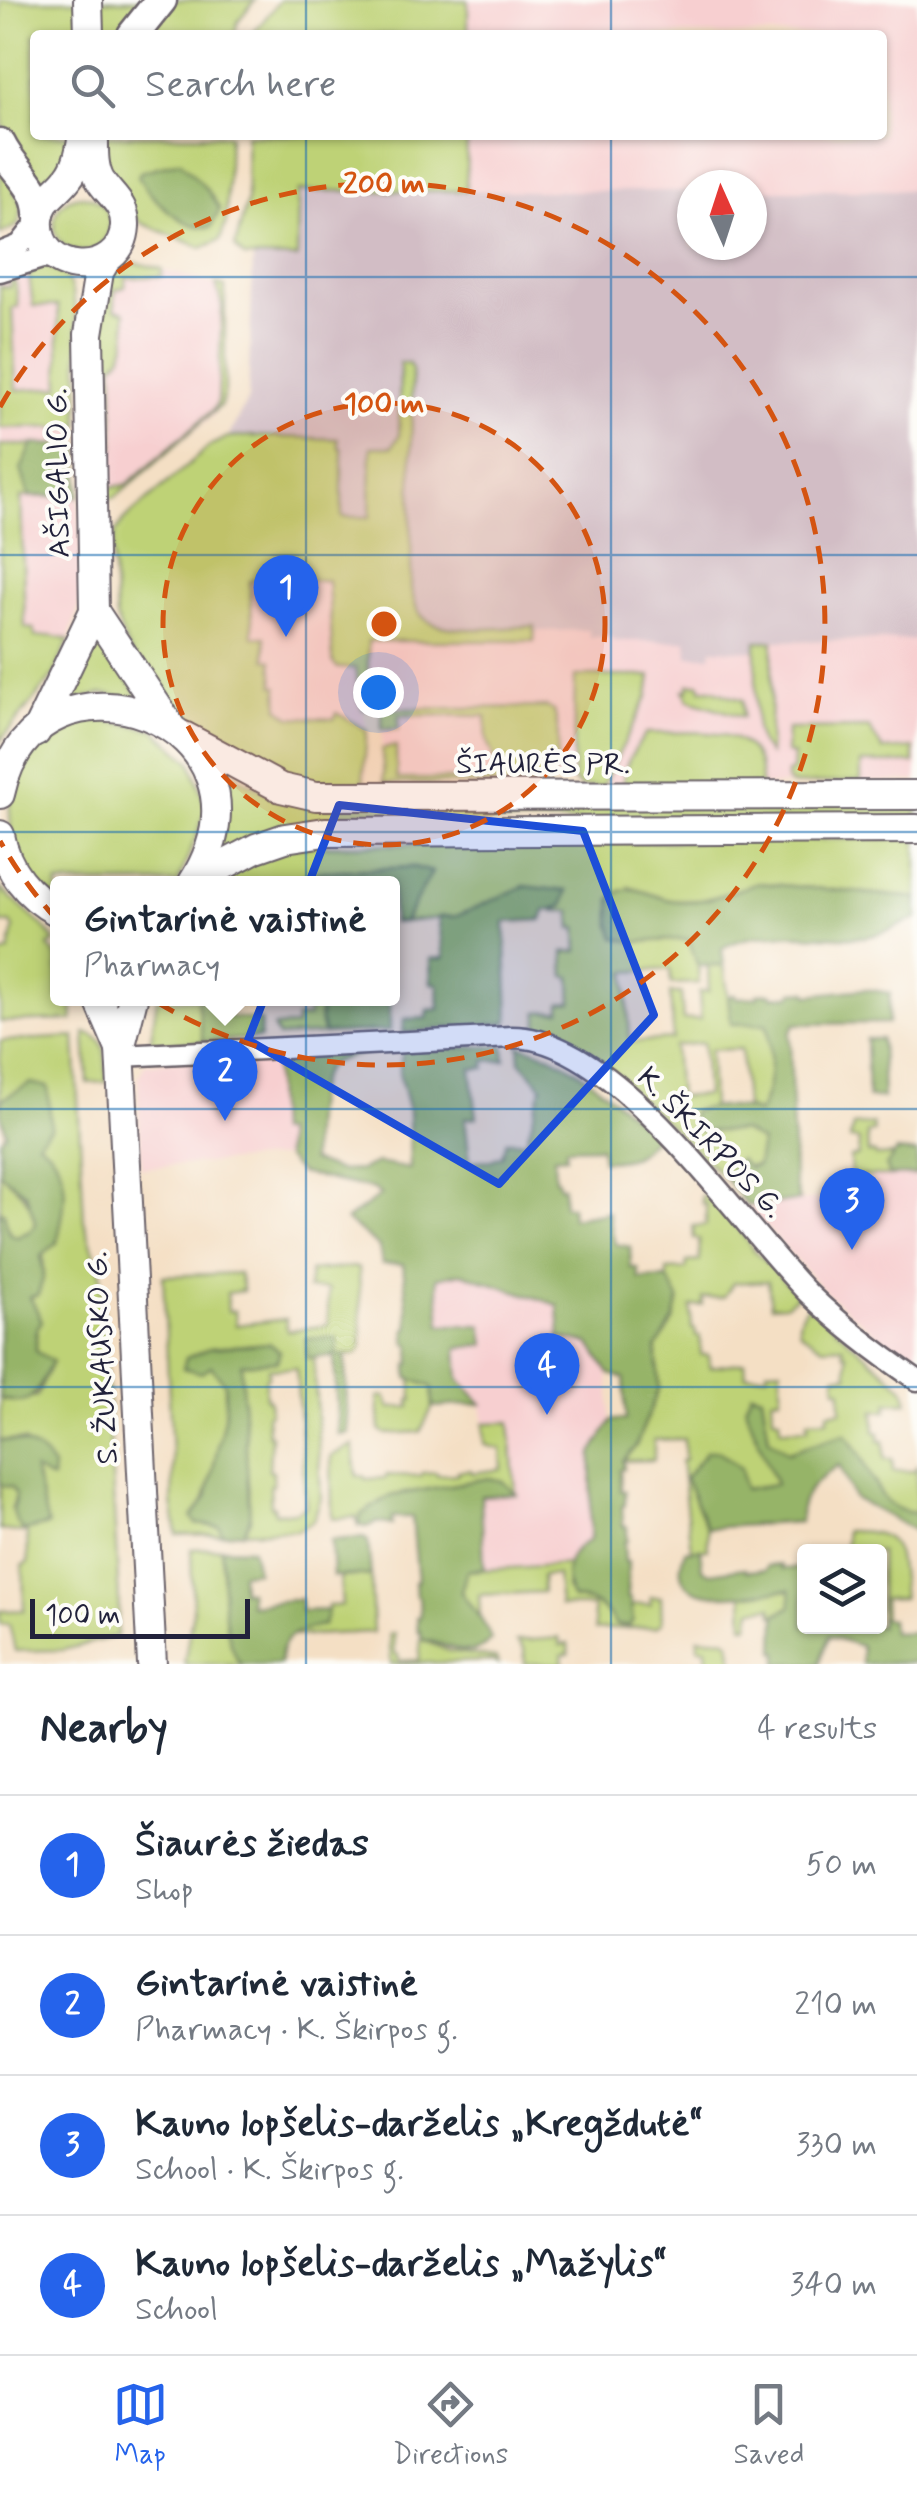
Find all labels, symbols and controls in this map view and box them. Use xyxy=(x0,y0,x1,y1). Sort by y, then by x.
search box xyxy=(30,30,887,140)
icon: search xyxy=(65,58,120,113)
text: Search here xyxy=(145,61,336,110)
text: 200 m xyxy=(343,165,425,204)
north arrow xyxy=(677,170,767,260)
text: 100 m xyxy=(344,385,424,424)
street label: AŠIGALIO G. xyxy=(38,388,80,558)
pin: 1 xyxy=(254,554,318,637)
centre of rings xyxy=(366,606,402,642)
your location xyxy=(353,667,404,718)
street label: ŠIAURĖS PR. xyxy=(456,745,630,784)
popup xyxy=(50,876,400,1006)
text: Gintarinė vaistinė xyxy=(83,896,367,945)
text: Pharmacy xyxy=(83,945,220,987)
pin: 2 xyxy=(192,1038,258,1121)
street label: K. ŠKIRPOS G. xyxy=(628,1059,792,1227)
pin: 3 xyxy=(820,1168,884,1250)
street label: S. ŽUKAUSKO G. xyxy=(78,1251,128,1465)
pin: 4 xyxy=(514,1332,580,1415)
map controls xyxy=(797,1544,887,1634)
button: layers xyxy=(797,1544,887,1634)
scale bar xyxy=(30,1594,250,1638)
text: 100 m xyxy=(45,1598,120,1635)
text: Nearby xyxy=(40,1702,168,1757)
text: 4 results xyxy=(757,1708,877,1750)
text: Šiaurės žiedas xyxy=(135,1820,369,1869)
text: 1 xyxy=(65,1844,80,1886)
text: 50 m xyxy=(805,1844,877,1886)
text: Shop xyxy=(135,1869,194,1911)
text: Gintarinė vaistinė xyxy=(135,1960,418,2009)
text: 2 xyxy=(65,1984,80,2026)
text: 210 m xyxy=(794,1984,877,2026)
text: Pharmacy · K. Škirpos g. xyxy=(135,2009,458,2051)
text: Kauno lopšelis-darželis „Kregždutė“ xyxy=(135,2100,703,2149)
text: 3 xyxy=(65,2124,80,2166)
text: 330 m xyxy=(796,2124,877,2166)
text: School · K. Škirpos g. xyxy=(135,2149,404,2191)
text: Kauno lopšelis-darželis „Mažylis“ xyxy=(135,2240,667,2289)
text: 4 xyxy=(63,2264,82,2306)
text: 340 m xyxy=(790,2264,877,2306)
text: School xyxy=(135,2289,218,2331)
tab: Map xyxy=(113,2377,168,2474)
tab: Directions xyxy=(393,2377,508,2474)
tab: Saved xyxy=(734,2377,804,2474)

